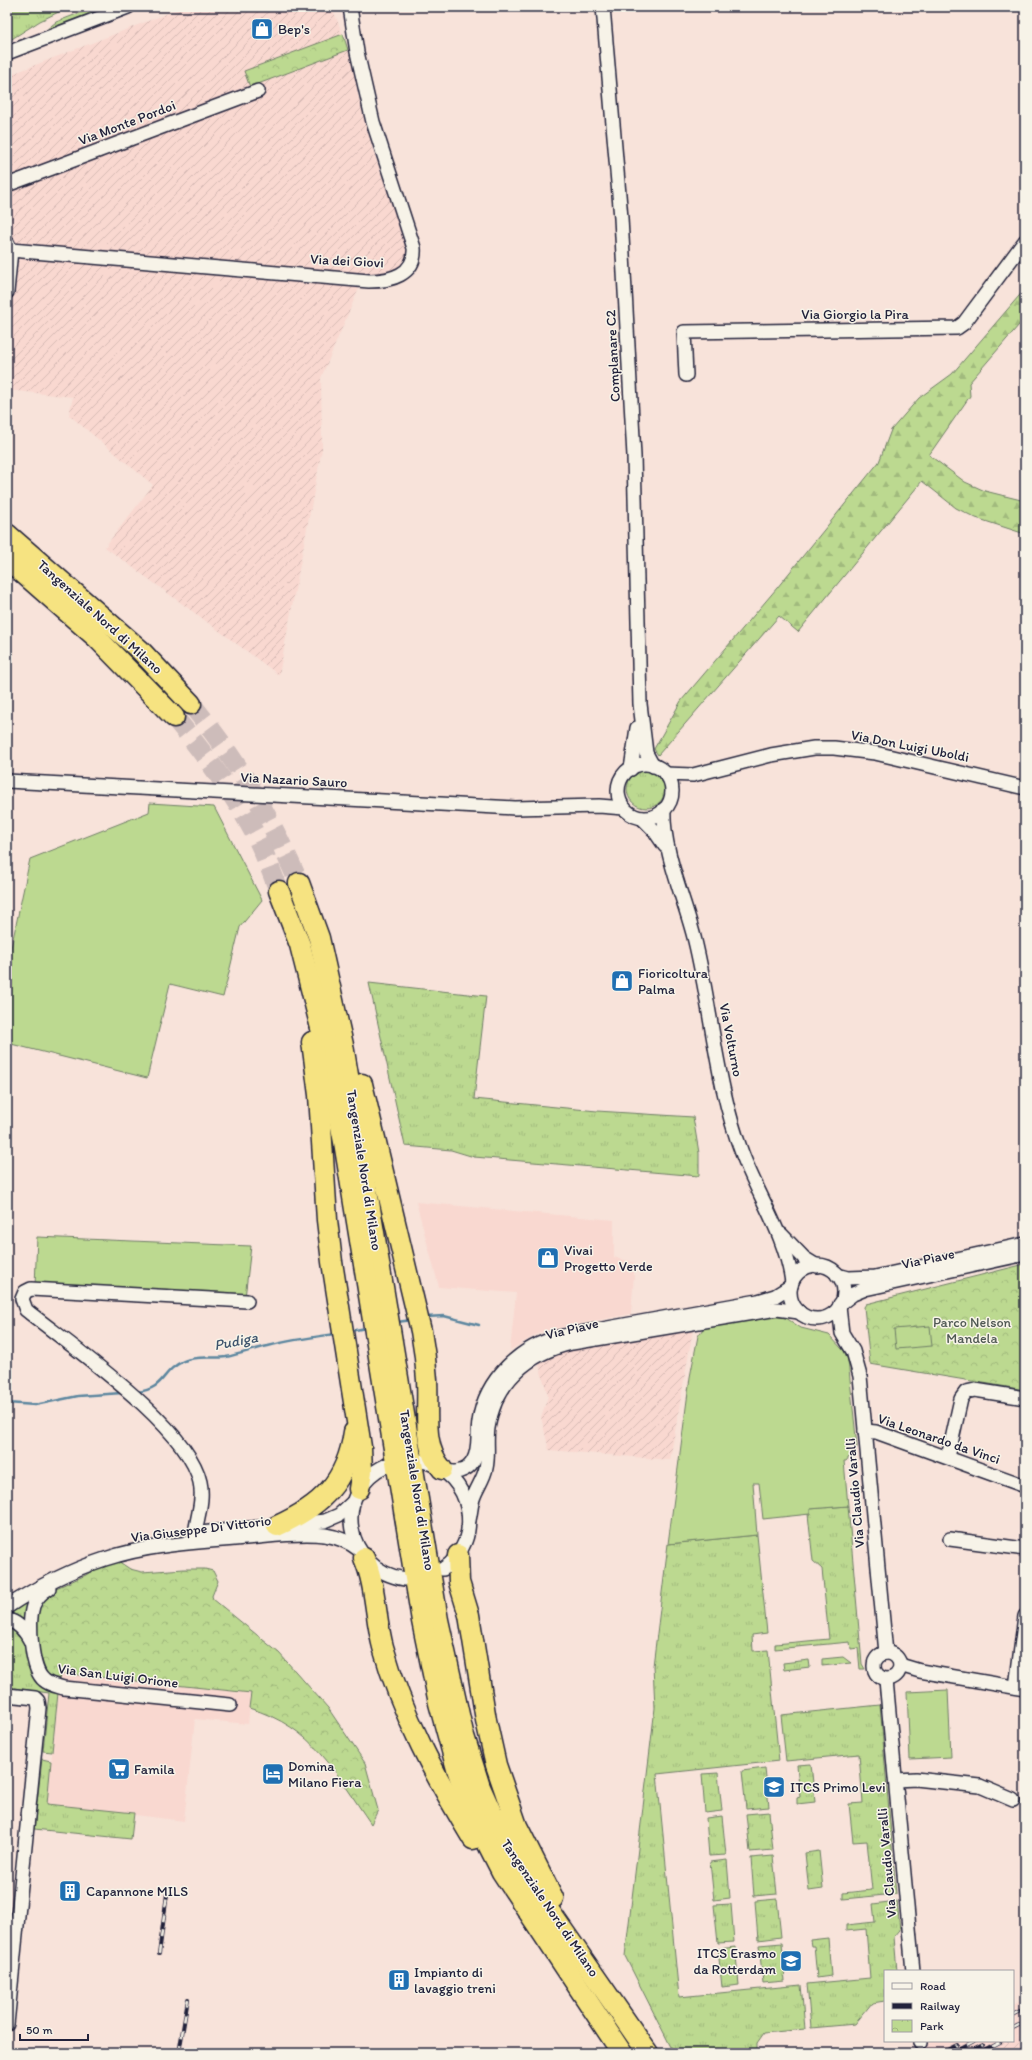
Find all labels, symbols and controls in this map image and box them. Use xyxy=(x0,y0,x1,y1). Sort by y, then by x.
shop icon: Bep's xyxy=(249,16,275,42)
place label: Bep's xyxy=(278,21,310,38)
street label: Via Monte Pordoi xyxy=(76,97,178,149)
street label: Via dei Giovi xyxy=(310,251,384,271)
street label: Via Giorgio la Pira xyxy=(801,306,910,323)
street label: Complanare C2 xyxy=(602,309,624,403)
street label: Tangenziale Nord di Milano xyxy=(34,556,166,678)
street label: Via Don Luigi Uboldi xyxy=(850,726,970,766)
street label: Via Nazario Sauro xyxy=(240,769,348,791)
place label: Fioricoltura Palma xyxy=(638,965,709,998)
shop icon: Fioricoltura Palma xyxy=(609,968,635,994)
street label: Via Volturno xyxy=(716,1002,746,1078)
street label: Tangenziale Nord di Milano xyxy=(343,1088,385,1252)
place label: Vivai Progetto Verde xyxy=(564,1242,653,1275)
shop icon: Vivai Progetto Verde xyxy=(535,1245,561,1271)
street label: Via Piave xyxy=(900,1245,956,1273)
park label: Parco Nelson Mandela xyxy=(933,1314,1012,1347)
street label: Via Piave xyxy=(544,1315,600,1343)
water label: Pudiga xyxy=(212,1328,260,1354)
street label: Tangenziale Nord di Milano xyxy=(396,1408,438,1572)
street label: Via Leonardo da Vinci xyxy=(876,1410,1002,1468)
street label: Via Claudio Varalli xyxy=(842,1437,868,1549)
street label: Via Giuseppe Di Vittorio xyxy=(130,1512,272,1546)
street label: Via San Luigi Orione xyxy=(57,1660,179,1692)
supermarket icon: Famila xyxy=(106,1756,132,1782)
place label: Domina Milano Fiera xyxy=(288,1758,362,1791)
place label: Famila xyxy=(134,1761,175,1778)
hotel icon: Domina Milano Fiera xyxy=(260,1761,286,1787)
school or university icon: ITCS Primo Levi xyxy=(761,1774,787,1800)
place label: ITCS Primo Levi xyxy=(790,1779,886,1796)
street label: Via Claudio Varalli xyxy=(874,1807,900,1919)
street label: Tangenziale Nord di Milano xyxy=(498,1836,602,1980)
building icon: Capannone MILS xyxy=(57,1878,83,1904)
place label: Capannone MILS xyxy=(86,1883,188,1900)
place label: ITCS Erasmo da Rotterdam xyxy=(693,1945,776,1978)
school or university icon: ITCS Erasmo da Rotterdam xyxy=(778,1948,804,1974)
place label: Impianto di lavaggio treni xyxy=(414,1964,496,1997)
building icon: Impianto di lavaggio treni xyxy=(386,1967,412,1993)
legend xyxy=(884,1970,1014,2042)
text: Road xyxy=(920,1979,946,1993)
text: Railway xyxy=(920,1999,960,2013)
scale bar xyxy=(20,2016,88,2042)
text: Park xyxy=(920,2019,944,2033)
text: 50 m xyxy=(26,2023,52,2037)

